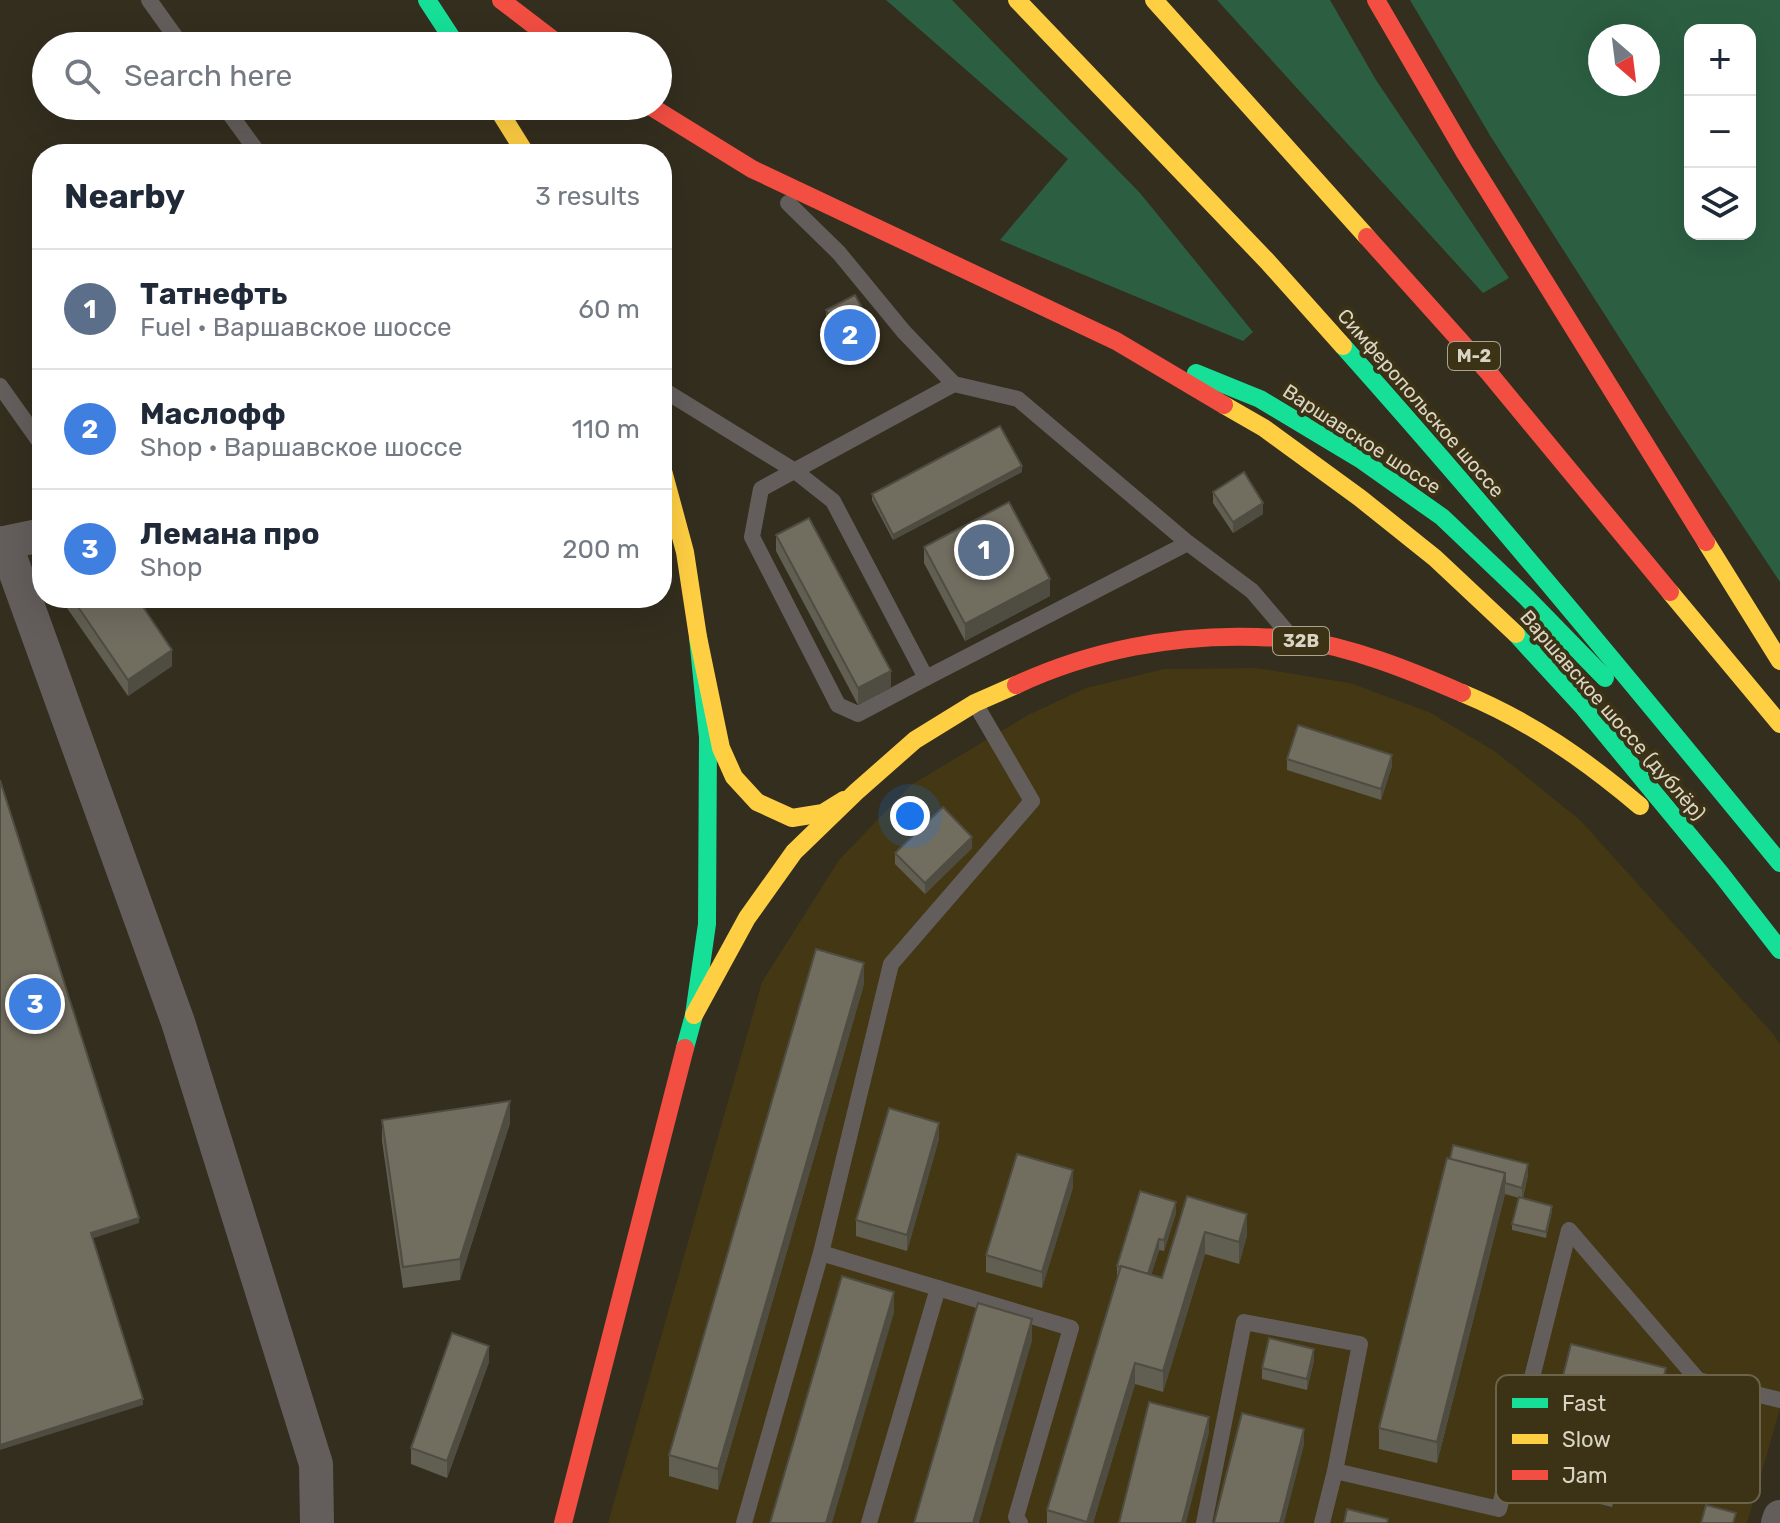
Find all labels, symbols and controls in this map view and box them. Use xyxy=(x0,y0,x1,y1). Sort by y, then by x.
north arrow xyxy=(1588,24,1660,96)
map controls xyxy=(1684,24,1756,240)
button: + xyxy=(1684,24,1756,96)
search box xyxy=(32,32,672,120)
icon: search xyxy=(60,54,104,98)
text: Search here xyxy=(124,58,292,94)
button: − xyxy=(1684,96,1756,168)
button: layers xyxy=(1684,168,1756,240)
text: Nearby xyxy=(64,176,185,217)
text: 3 results xyxy=(535,181,640,212)
text: Татнефть xyxy=(140,276,287,312)
text: 1 xyxy=(84,294,96,325)
text: 60 m xyxy=(578,294,640,325)
street label: Симферопольское шоссе xyxy=(1332,304,1510,502)
pin: 2 xyxy=(824,305,876,365)
text: Fuel · Варшавское шоссе xyxy=(140,312,452,343)
road number: М-2 xyxy=(1448,342,1500,370)
street label: Варшавское шоссе xyxy=(1278,379,1446,499)
text: Маслофф xyxy=(140,396,286,432)
text: 2 xyxy=(82,414,98,445)
text: 110 m xyxy=(572,414,640,445)
text: Shop · Варшавское шоссе xyxy=(140,432,463,463)
text: Лемана про xyxy=(140,516,320,552)
pin: 1 xyxy=(958,520,1010,580)
text: 3 xyxy=(81,534,99,565)
text: 200 m xyxy=(562,534,640,565)
text: Shop xyxy=(140,552,202,583)
street label: Варшавское шоссе (дублёр) xyxy=(1515,605,1711,825)
road number: 32B xyxy=(1273,627,1329,655)
your location xyxy=(890,796,930,836)
pin: 3 xyxy=(9,974,61,1034)
legend xyxy=(1496,1375,1760,1503)
text: Fast xyxy=(1562,1390,1607,1417)
text: Slow xyxy=(1562,1426,1611,1453)
text: Jam xyxy=(1562,1462,1608,1489)

